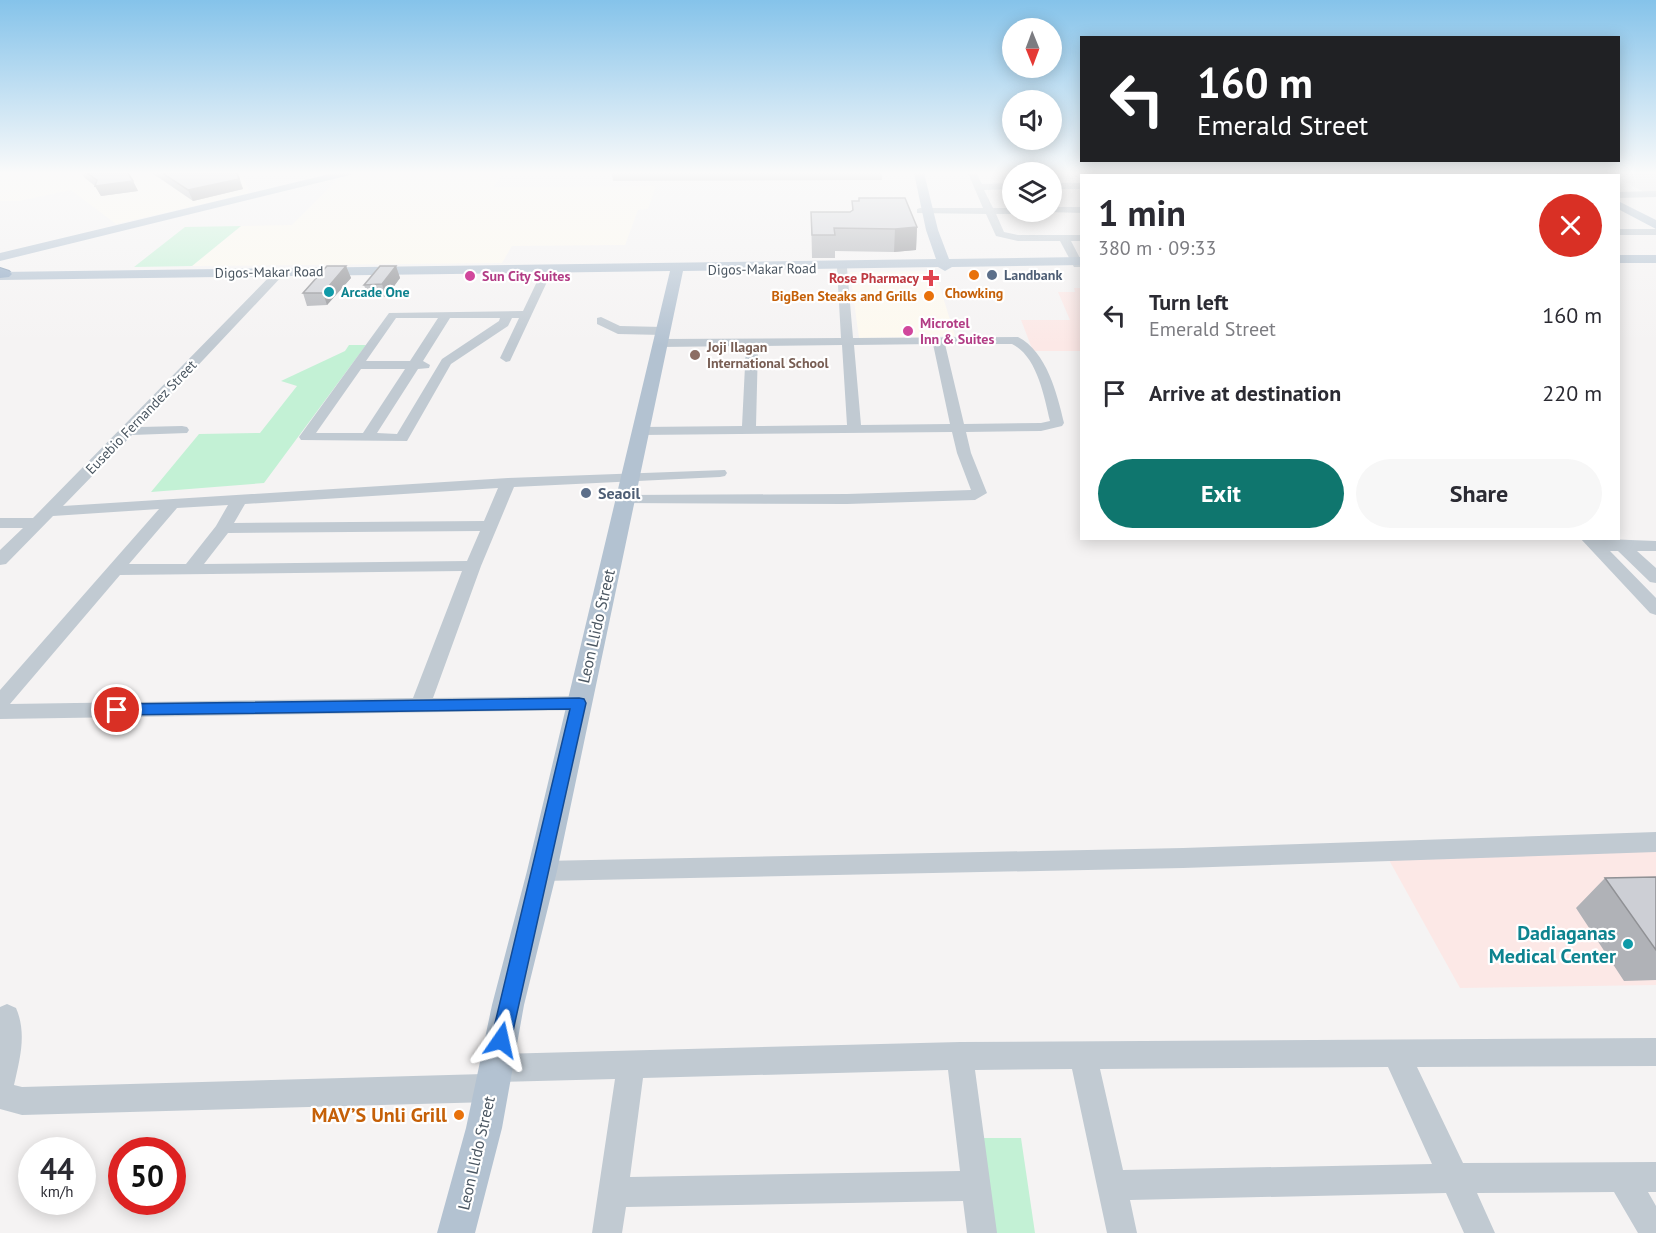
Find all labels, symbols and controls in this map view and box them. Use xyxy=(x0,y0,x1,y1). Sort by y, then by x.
north arrow xyxy=(1002,18,1062,78)
map controls xyxy=(1002,18,1062,222)
text: 160 m xyxy=(1197,55,1313,110)
icon: left xyxy=(1098,60,1176,138)
button: sound xyxy=(1002,90,1062,150)
text: Emerald Street xyxy=(1197,108,1368,142)
button: layers xyxy=(1002,162,1062,222)
text: 1 min xyxy=(1098,189,1186,236)
button: close xyxy=(1539,194,1602,257)
text: 380 m · 09:33 xyxy=(1098,235,1216,261)
street label: Digos-Makar Road xyxy=(708,259,816,279)
street label: Digos-Makar Road xyxy=(215,262,323,282)
place label: Landbank xyxy=(1004,266,1062,284)
place label: Sun City Suites xyxy=(482,267,570,285)
marker: Chowking xyxy=(967,268,981,282)
marker: Landbank xyxy=(985,268,999,282)
marker: Sun City Suites xyxy=(463,269,477,283)
place label: Rose Pharmacy xyxy=(829,269,919,287)
marker: Rose Pharmacy xyxy=(924,271,938,285)
place label: Arcade One xyxy=(341,283,410,301)
place label: Chowking xyxy=(945,284,1003,302)
marker: Arcade One xyxy=(322,285,336,299)
place label: BigBen Steaks and Grills xyxy=(771,287,917,305)
text: Turn left xyxy=(1149,288,1229,316)
marker: BigBen Steaks and Grills xyxy=(922,289,936,303)
icon: left xyxy=(1098,299,1131,332)
text: 160 m xyxy=(1542,301,1602,329)
place label: Microtel Inn & Suites xyxy=(920,314,994,348)
text: Emerald Street xyxy=(1149,316,1276,342)
marker: Microtel Inn & Suites xyxy=(901,324,915,338)
place label: Joji Ilagan International School xyxy=(706,338,830,372)
marker: Joji Ilagan International School xyxy=(688,348,702,362)
street label: Eusebio Fernandez Street xyxy=(82,356,200,478)
icon: arrive xyxy=(1098,377,1131,410)
text: Arrive at destination xyxy=(1149,379,1341,407)
text: 220 m xyxy=(1542,379,1602,407)
button: Exit xyxy=(1098,459,1344,528)
button: Share xyxy=(1356,459,1602,528)
place label: Seaoil xyxy=(598,483,640,503)
marker: Seaoil xyxy=(579,486,593,500)
street label: Leon Llido Street xyxy=(573,566,619,685)
pin xyxy=(91,684,142,735)
icon: arrive xyxy=(100,693,133,726)
place label: Dadiaganas Medical Center xyxy=(1489,920,1616,969)
marker: Dadiaganas Medical Center xyxy=(1621,937,1635,951)
position arrow xyxy=(469,1008,533,1072)
street label: Leon Llido Street xyxy=(453,1093,499,1212)
place label: MAV’S Unli Grill xyxy=(311,1102,447,1128)
marker: MAV’S Unli Grill xyxy=(452,1108,466,1122)
speed limit sign: 50 xyxy=(108,1137,186,1215)
text: 44 xyxy=(40,1149,74,1188)
text: km/h xyxy=(41,1182,73,1201)

